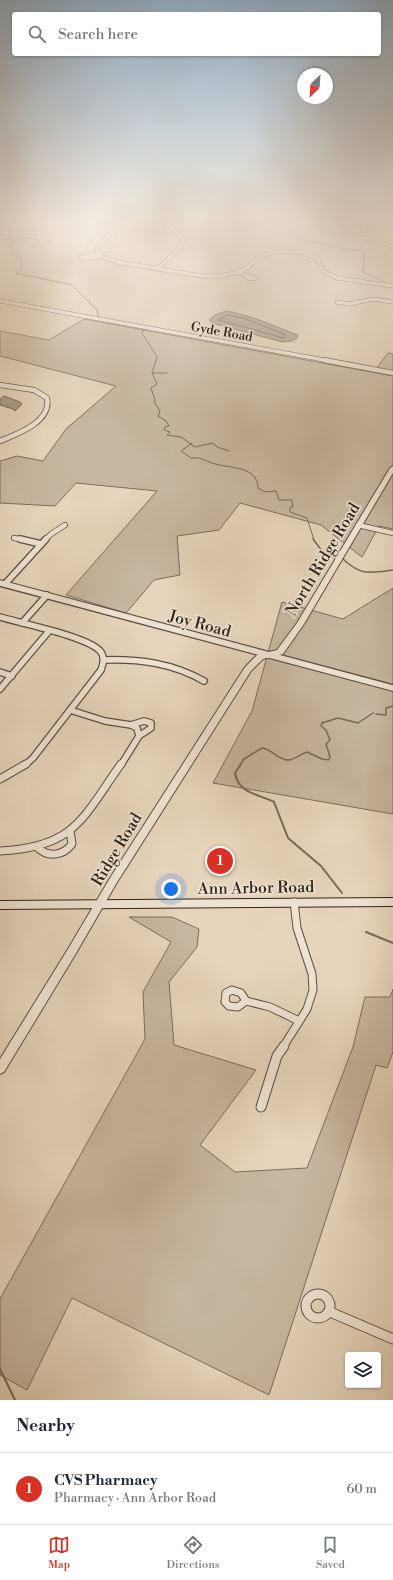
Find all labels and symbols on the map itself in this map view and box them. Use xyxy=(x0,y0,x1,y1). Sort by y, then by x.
north arrow xyxy=(297,68,333,104)
street label: Gyde Road xyxy=(190,319,255,345)
street label: North Ridge Road xyxy=(281,499,365,620)
street label: Joy Road xyxy=(165,606,233,642)
street label: Ridge Road xyxy=(87,809,147,890)
pin: 1 xyxy=(207,846,233,876)
street label: Ann Arbor Road xyxy=(197,877,314,899)
your location xyxy=(161,879,181,899)

